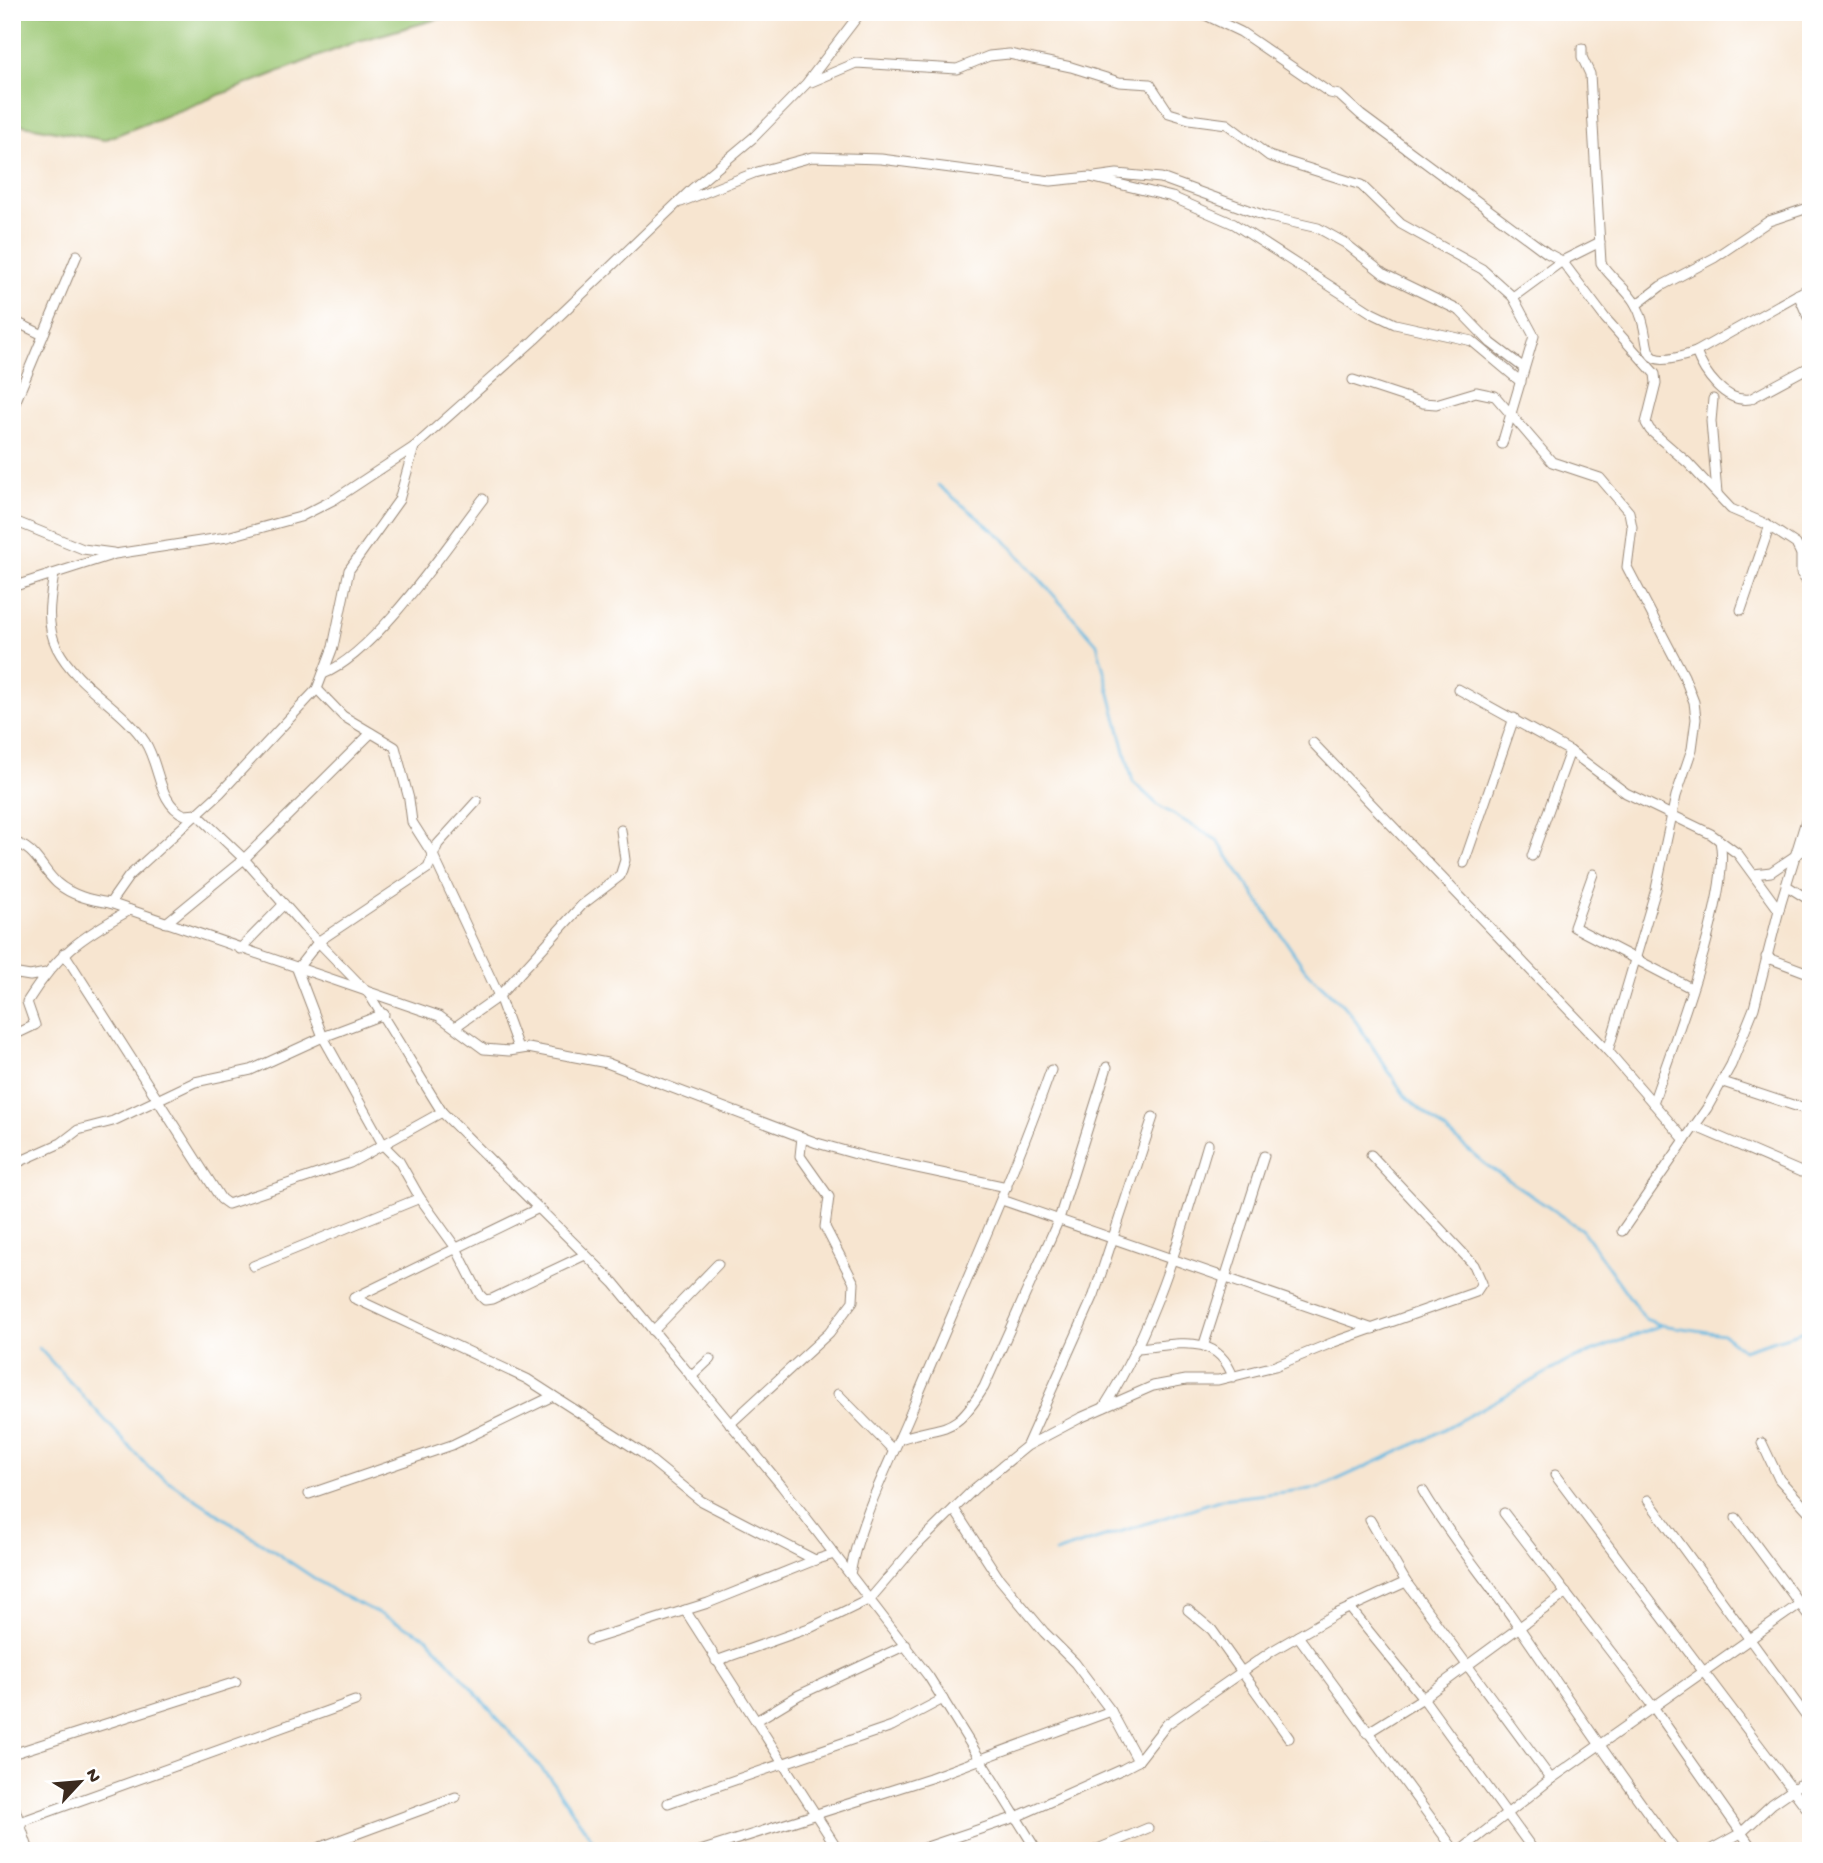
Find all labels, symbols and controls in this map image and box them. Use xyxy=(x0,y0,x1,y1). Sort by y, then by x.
north arrow xyxy=(46,1748,116,1818)
text: N xyxy=(79,1765,105,1787)

